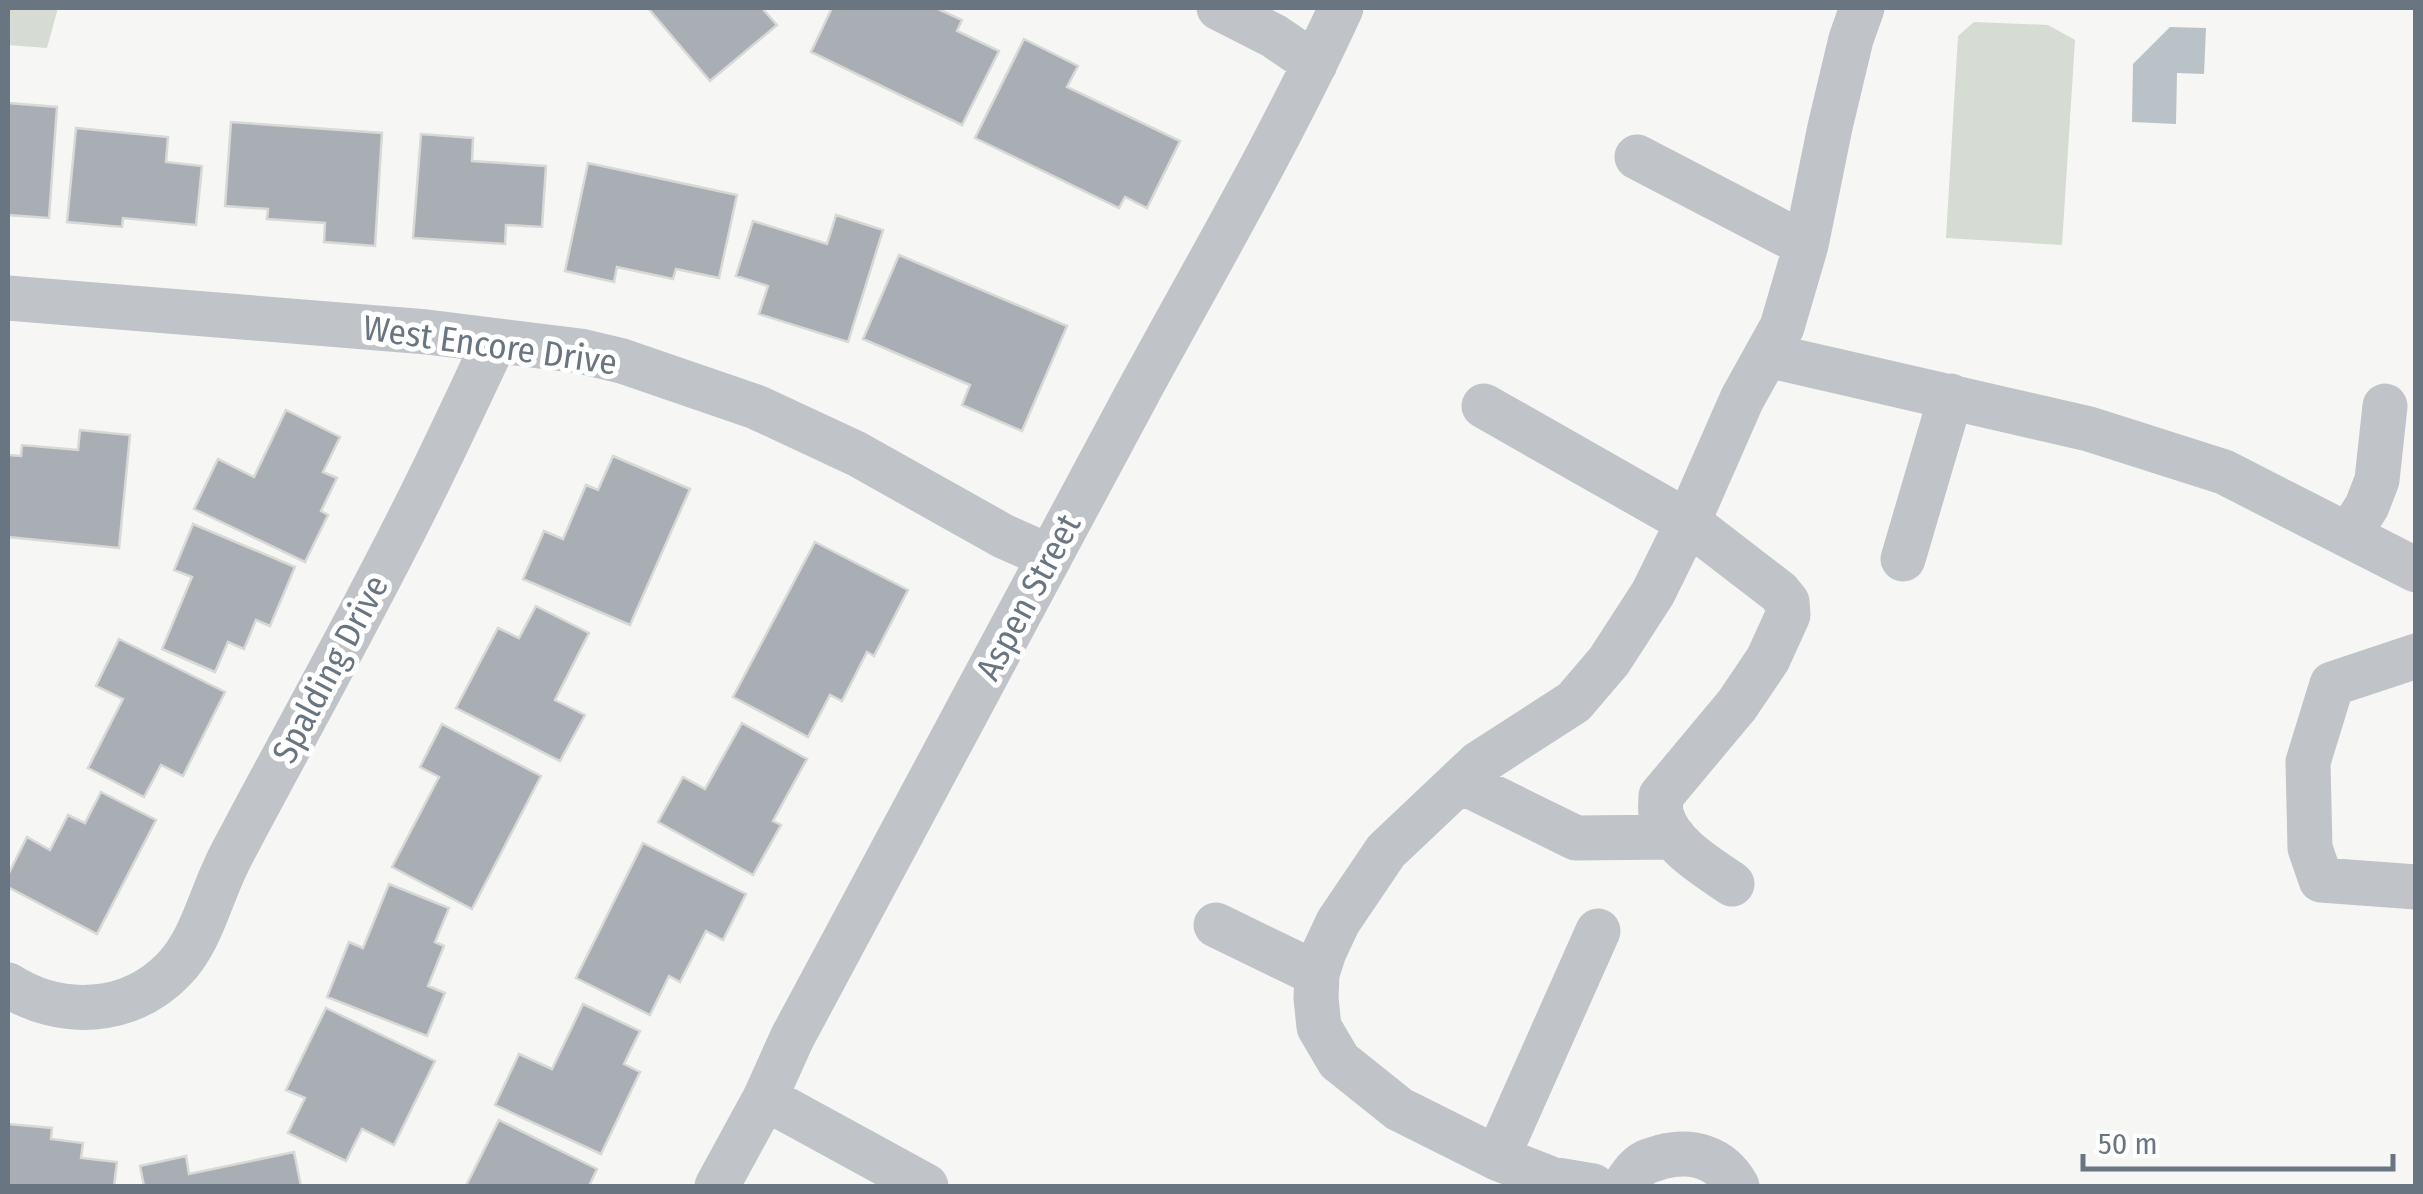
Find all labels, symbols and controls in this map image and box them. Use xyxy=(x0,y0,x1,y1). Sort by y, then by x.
street label: West Encore Drive xyxy=(360,306,620,384)
street label: Aspen Street xyxy=(967,506,1090,687)
street label: Spalding Drive xyxy=(263,568,397,770)
scale bar xyxy=(2083,1109,2393,1171)
text: 50 m xyxy=(2098,1126,2158,1162)

